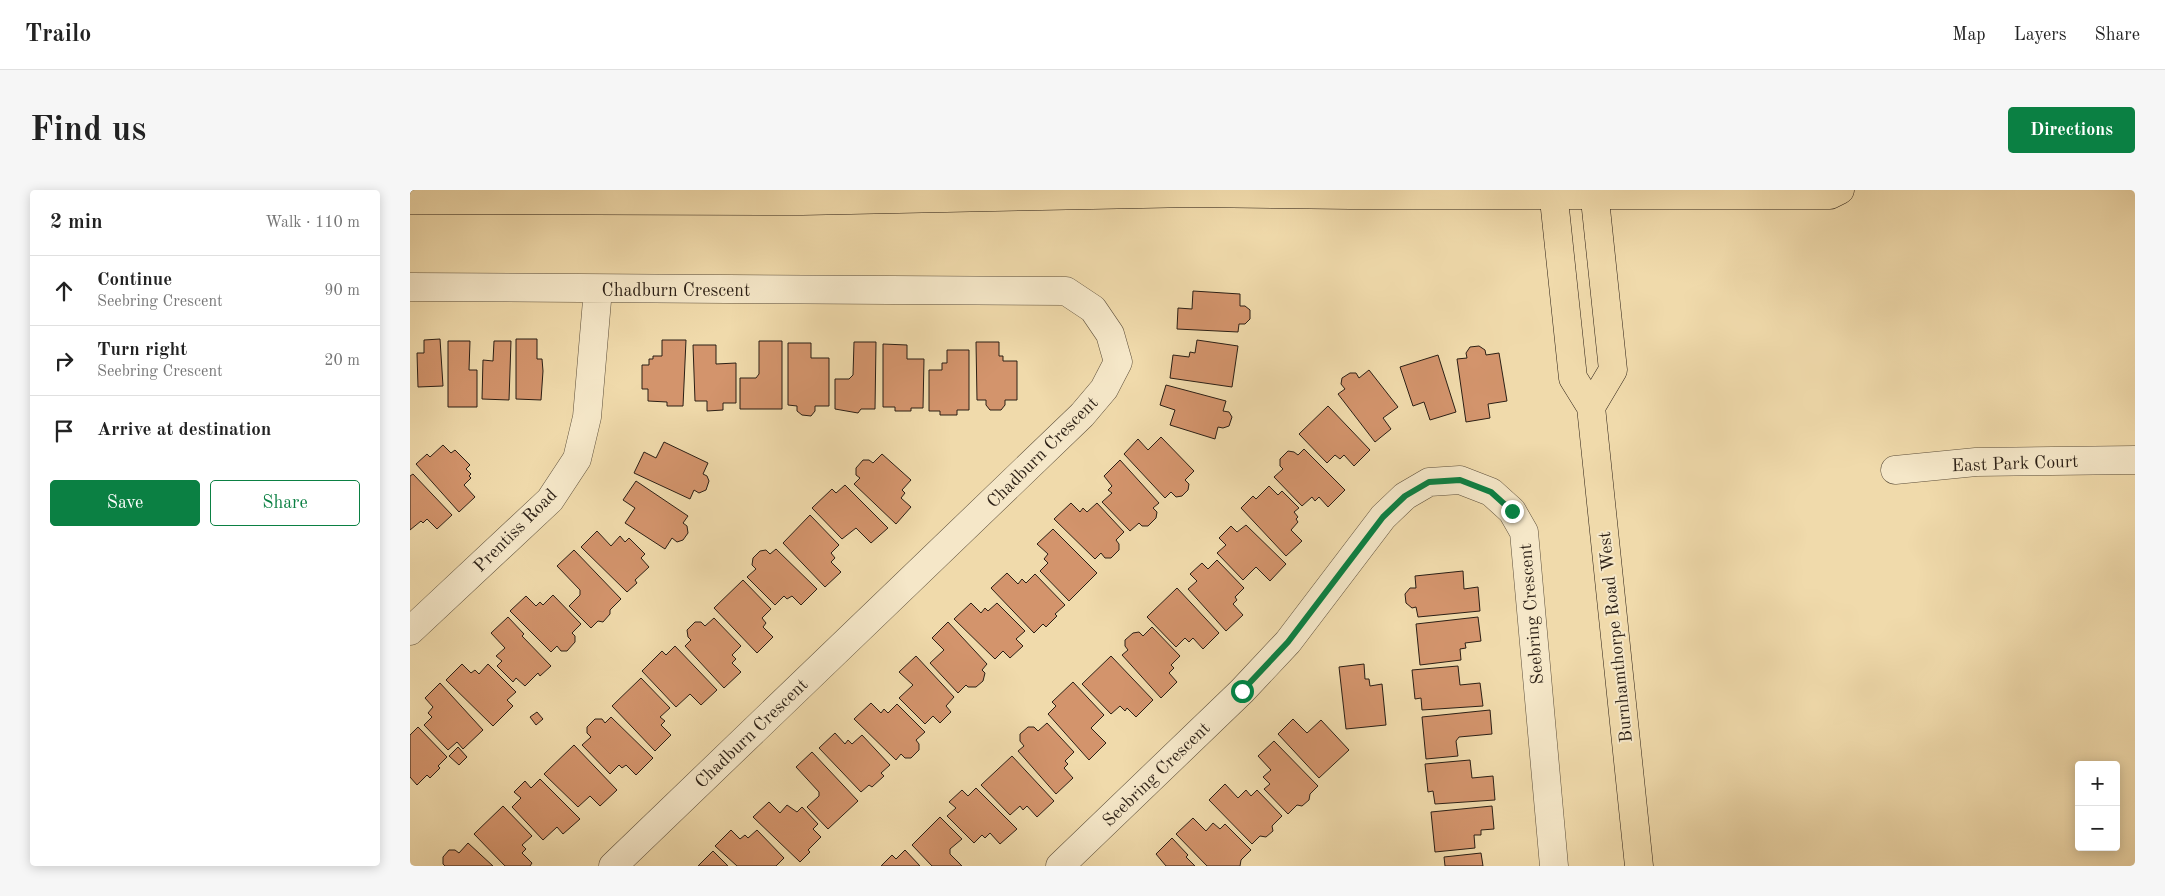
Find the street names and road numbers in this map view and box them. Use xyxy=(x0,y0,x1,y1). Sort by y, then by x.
street label: Chadburn Crescent xyxy=(602,282,750,300)
street label: Chadburn Crescent xyxy=(984,394,1102,512)
street label: East Park Court xyxy=(1951,453,2079,475)
street label: Prentiss Road xyxy=(471,486,561,576)
street label: Burnhamthorpe Road West xyxy=(1596,530,1636,743)
street label: Seebring Crescent xyxy=(1517,543,1547,685)
street label: Chadburn Crescent xyxy=(692,676,811,792)
street label: Seebring Crescent xyxy=(1100,719,1214,830)

